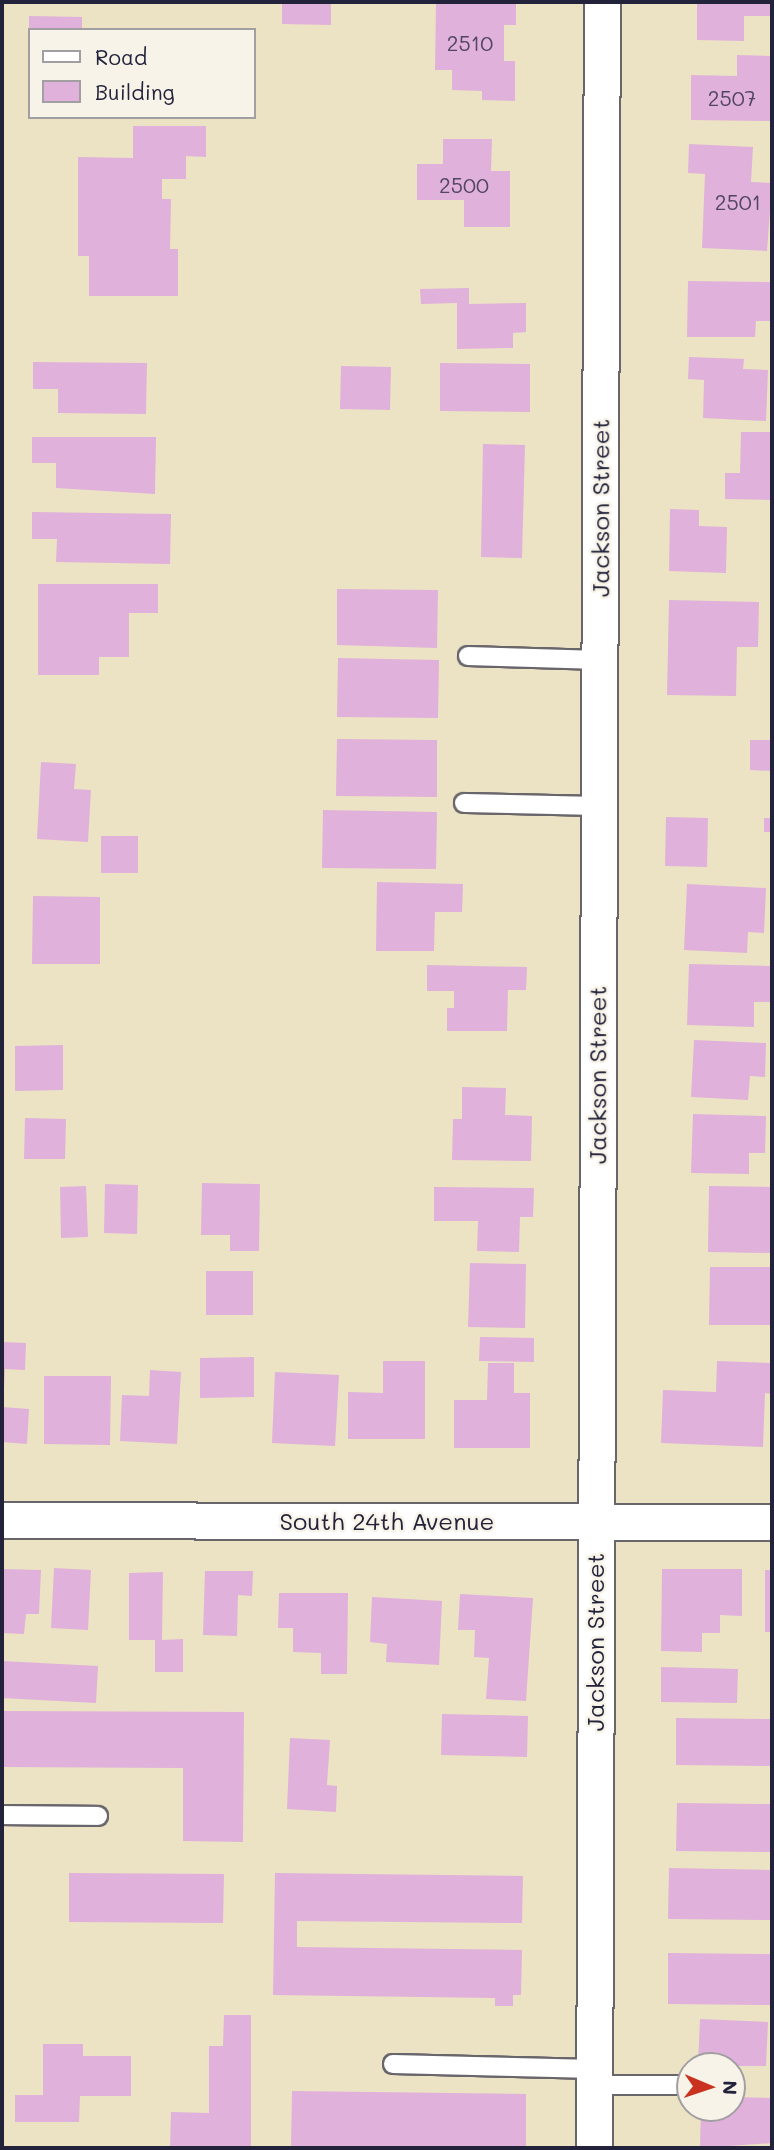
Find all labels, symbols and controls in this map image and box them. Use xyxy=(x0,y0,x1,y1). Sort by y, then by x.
legend xyxy=(28,28,256,119)
house number: 2510 xyxy=(447,30,493,56)
text: Road xyxy=(95,43,147,70)
text: Building xyxy=(95,78,175,105)
house number: 2507 xyxy=(708,85,756,111)
house number: 2500 xyxy=(439,172,489,198)
house number: 2501 xyxy=(715,189,761,215)
street label: Jackson Street xyxy=(586,419,614,597)
street label: Jackson Street xyxy=(583,986,611,1164)
street label: South 24th Avenue xyxy=(280,1507,494,1535)
street label: Jackson Street xyxy=(581,1553,609,1731)
north arrow xyxy=(676,2052,746,2122)
text: N xyxy=(718,2080,743,2095)

